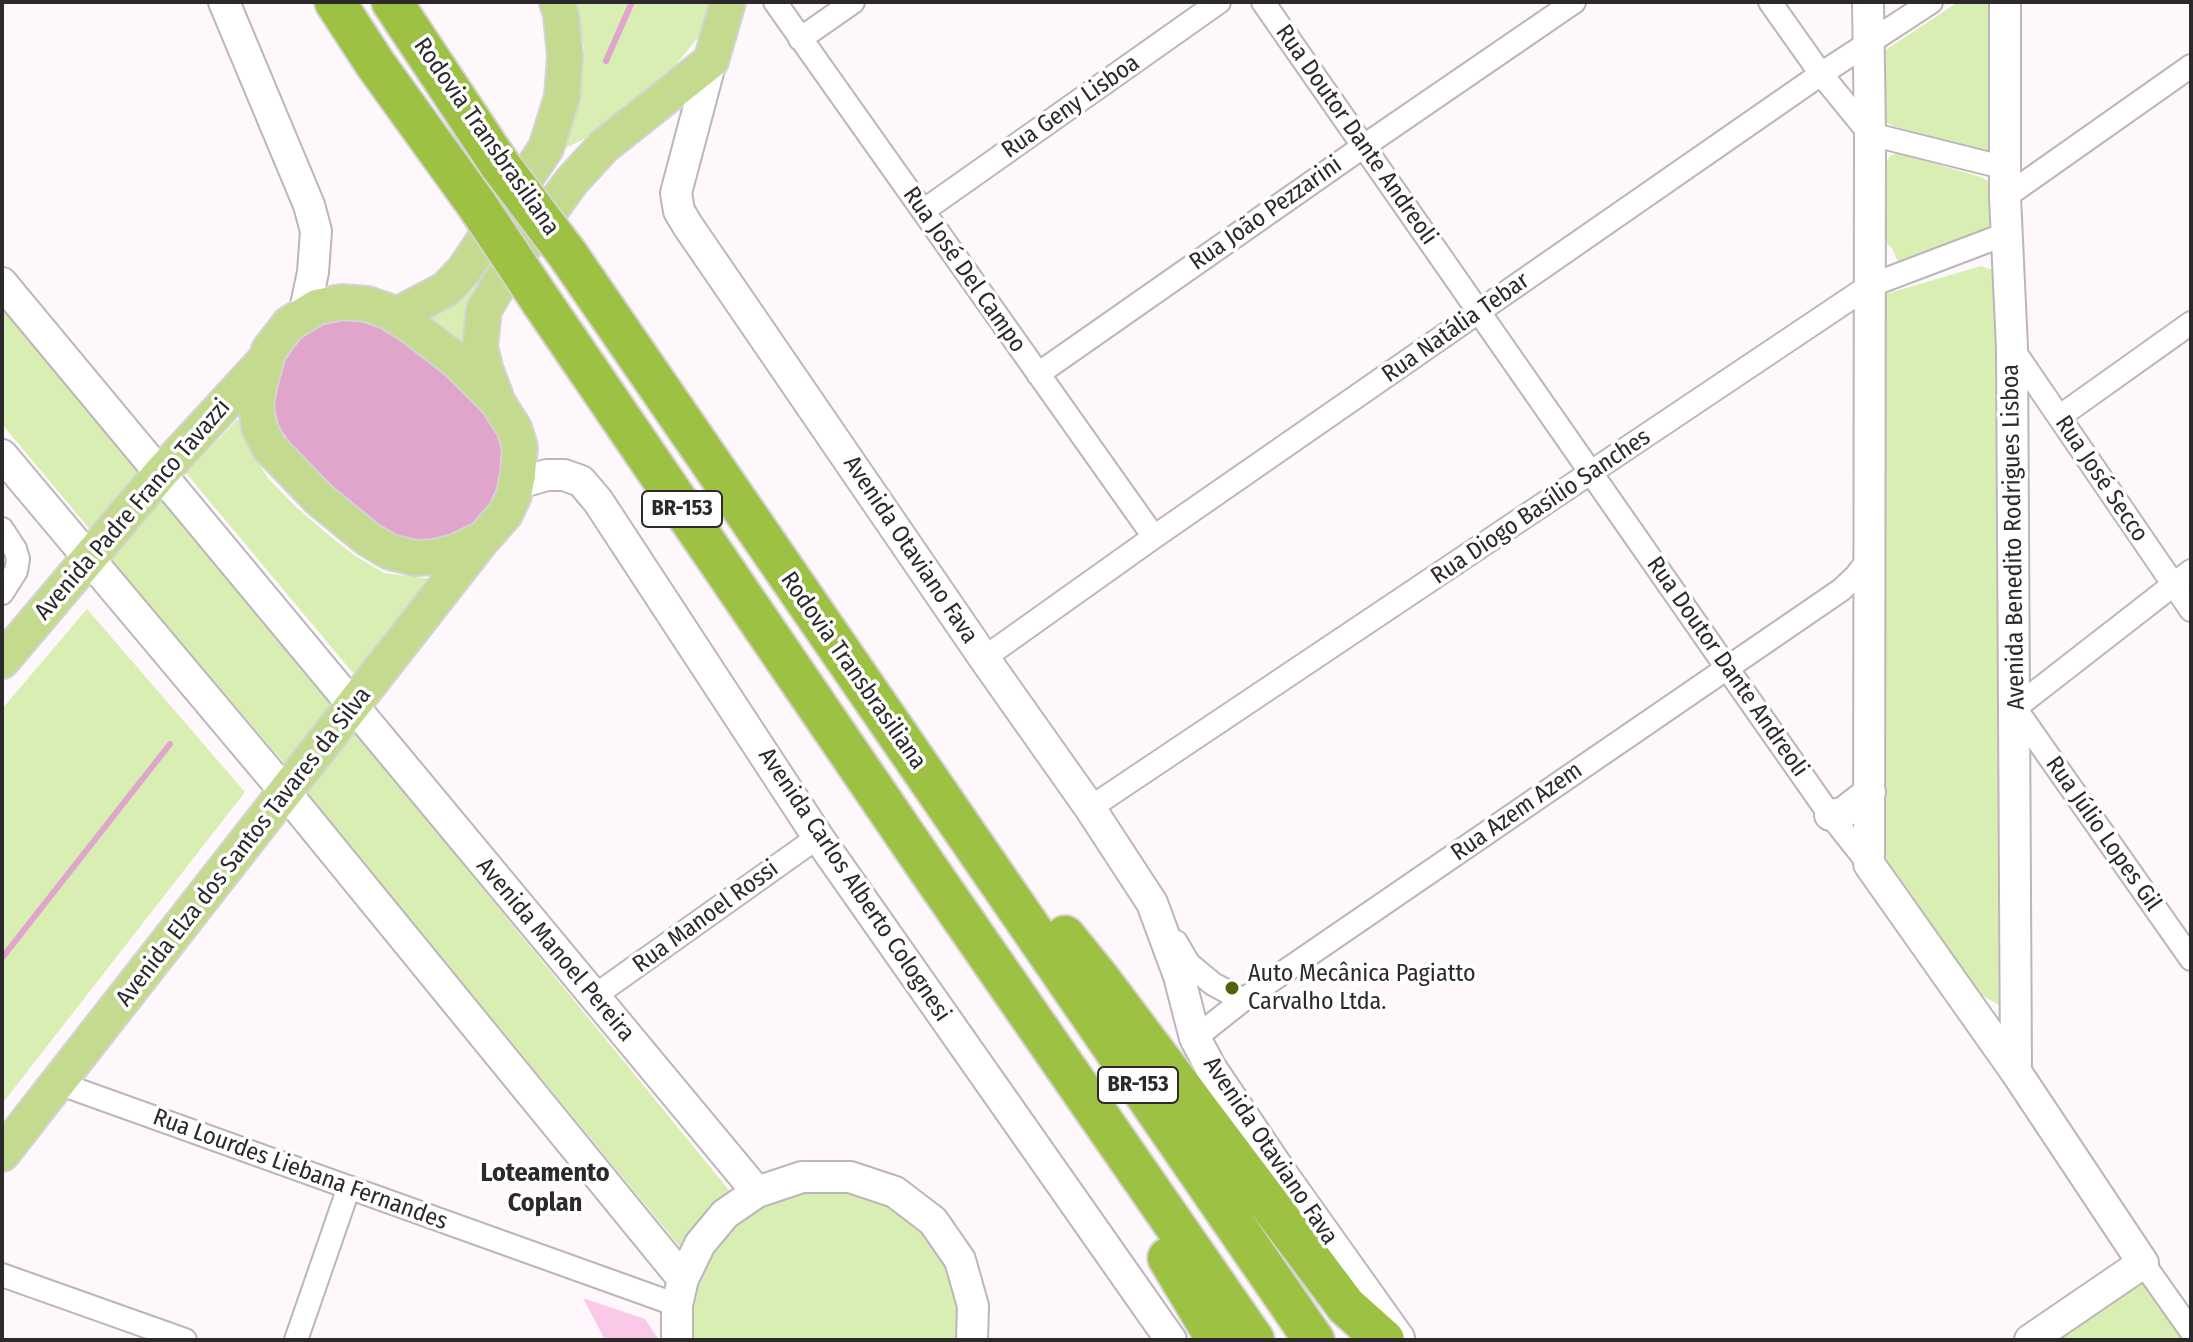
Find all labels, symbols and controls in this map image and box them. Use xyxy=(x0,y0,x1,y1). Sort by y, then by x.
street label: Rua Doutor Dante Andreoli xyxy=(1269,19,1443,251)
street label: Rodovia Transbrasiliana xyxy=(407,33,565,241)
street label: Rua Geny Lisboa xyxy=(997,49,1145,165)
street label: Rua João Pezzarini xyxy=(1184,151,1348,277)
street label: Rua José Del Campo xyxy=(896,182,1032,358)
street label: Rua Natália Tebar xyxy=(1377,267,1535,389)
street label: Avenida Benedito Rodrigues Lisboa xyxy=(1997,364,2031,710)
street label: Avenida Padre Franco Tavazzi xyxy=(29,394,237,626)
street label: Rua José Secco xyxy=(2048,410,2154,548)
street label: Rua Diogo Basílio Sanches xyxy=(1426,423,1656,591)
street label: Avenida Otaviano Fava xyxy=(837,451,983,649)
road number: BR-153 xyxy=(642,491,722,527)
street label: Rua Doutor Dante Andreoli xyxy=(1640,551,1814,783)
street label: Rodovia Transbrasiliana xyxy=(774,567,932,775)
street label: Avenida Elza dos Santos Tavares da Silva xyxy=(110,682,378,1012)
street label: Avenida Carlos Alberto Colognesi xyxy=(752,743,956,1027)
street label: Rua Júlio Lopes Gil xyxy=(2039,751,2167,917)
street label: Rua Azem Azem xyxy=(1446,756,1588,868)
street label: Avenida Manoel Pereira xyxy=(470,852,640,1048)
street label: Rua Manoel Rossi xyxy=(628,855,784,979)
place label: Auto Mecânica Pagiatto Carvalho Ltda. xyxy=(1248,960,1476,1016)
marker: Auto Mecânica Pagiatto Carvalho Ltda. xyxy=(1223,979,1241,997)
street label: Avenida Otaviano Fava xyxy=(1197,1052,1343,1250)
road number: BR-153 xyxy=(1098,1067,1178,1103)
street label: Rua Lourdes Liebana Fernandes xyxy=(149,1103,451,1237)
district label: Loteamento Coplan xyxy=(480,1158,610,1220)

